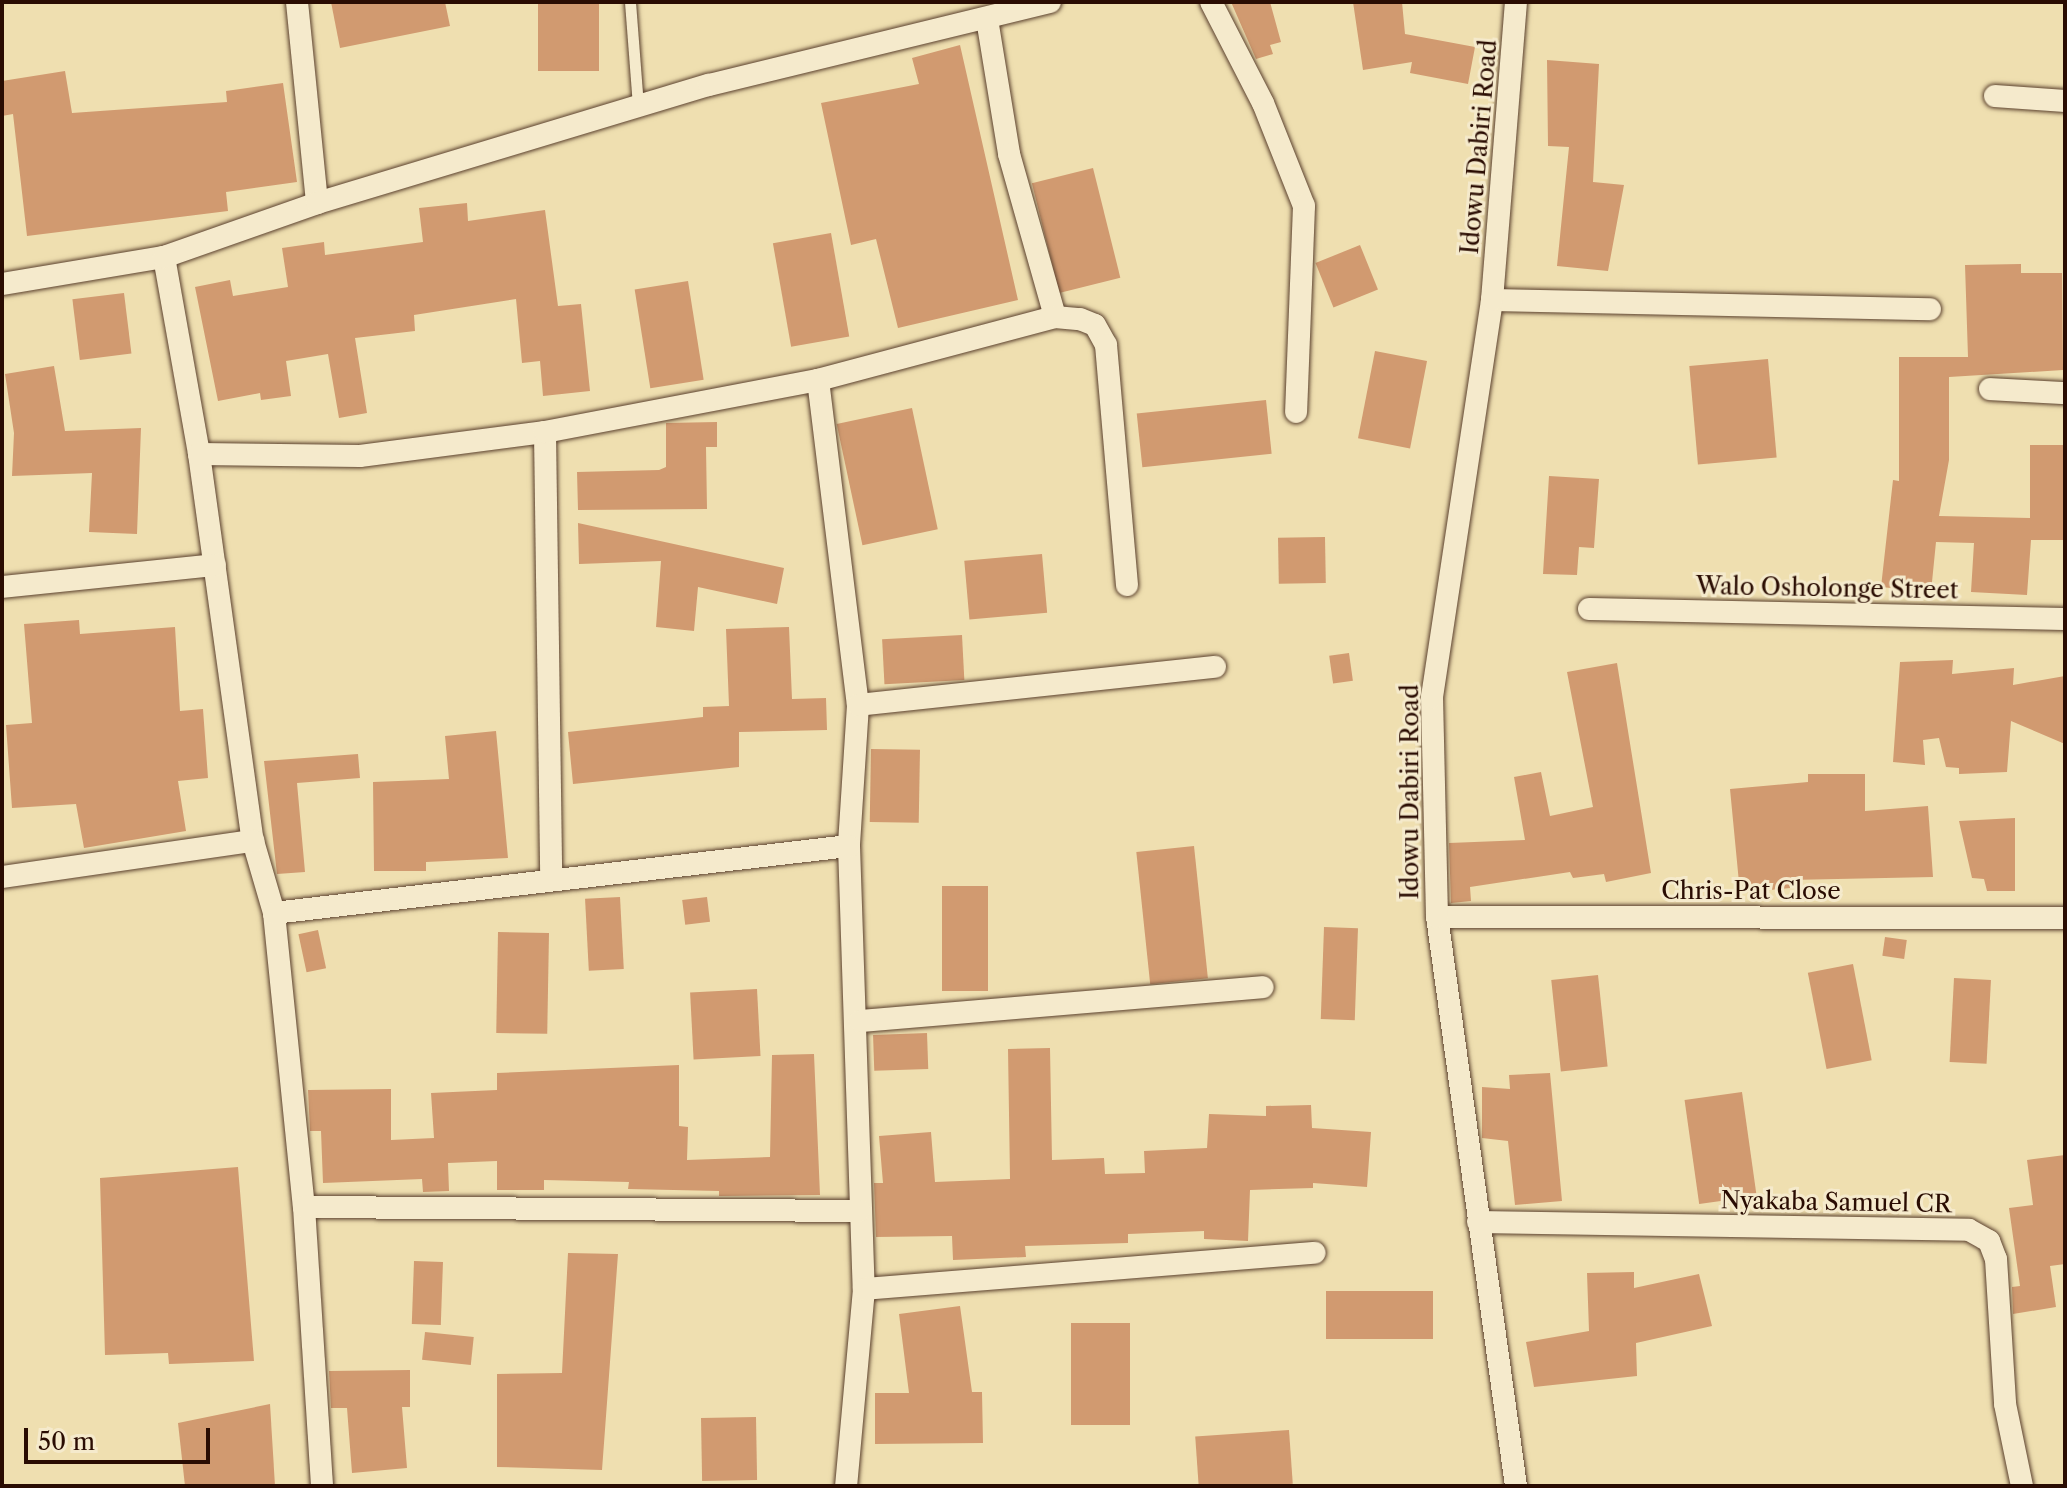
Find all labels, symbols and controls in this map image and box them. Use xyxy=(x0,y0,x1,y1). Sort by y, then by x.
street label: Idowu Dabiri Road xyxy=(1455,39,1503,255)
street label: Walo Osholonge Street xyxy=(1696,571,1958,605)
street label: Idowu Dabiri Road xyxy=(1396,684,1424,900)
street label: Chris-Pat Close xyxy=(1661,877,1841,905)
street label: Nyakaba Samuel CR xyxy=(1720,1186,1952,1218)
scale bar xyxy=(28,1412,214,1462)
text: 50 m xyxy=(38,1427,95,1456)

